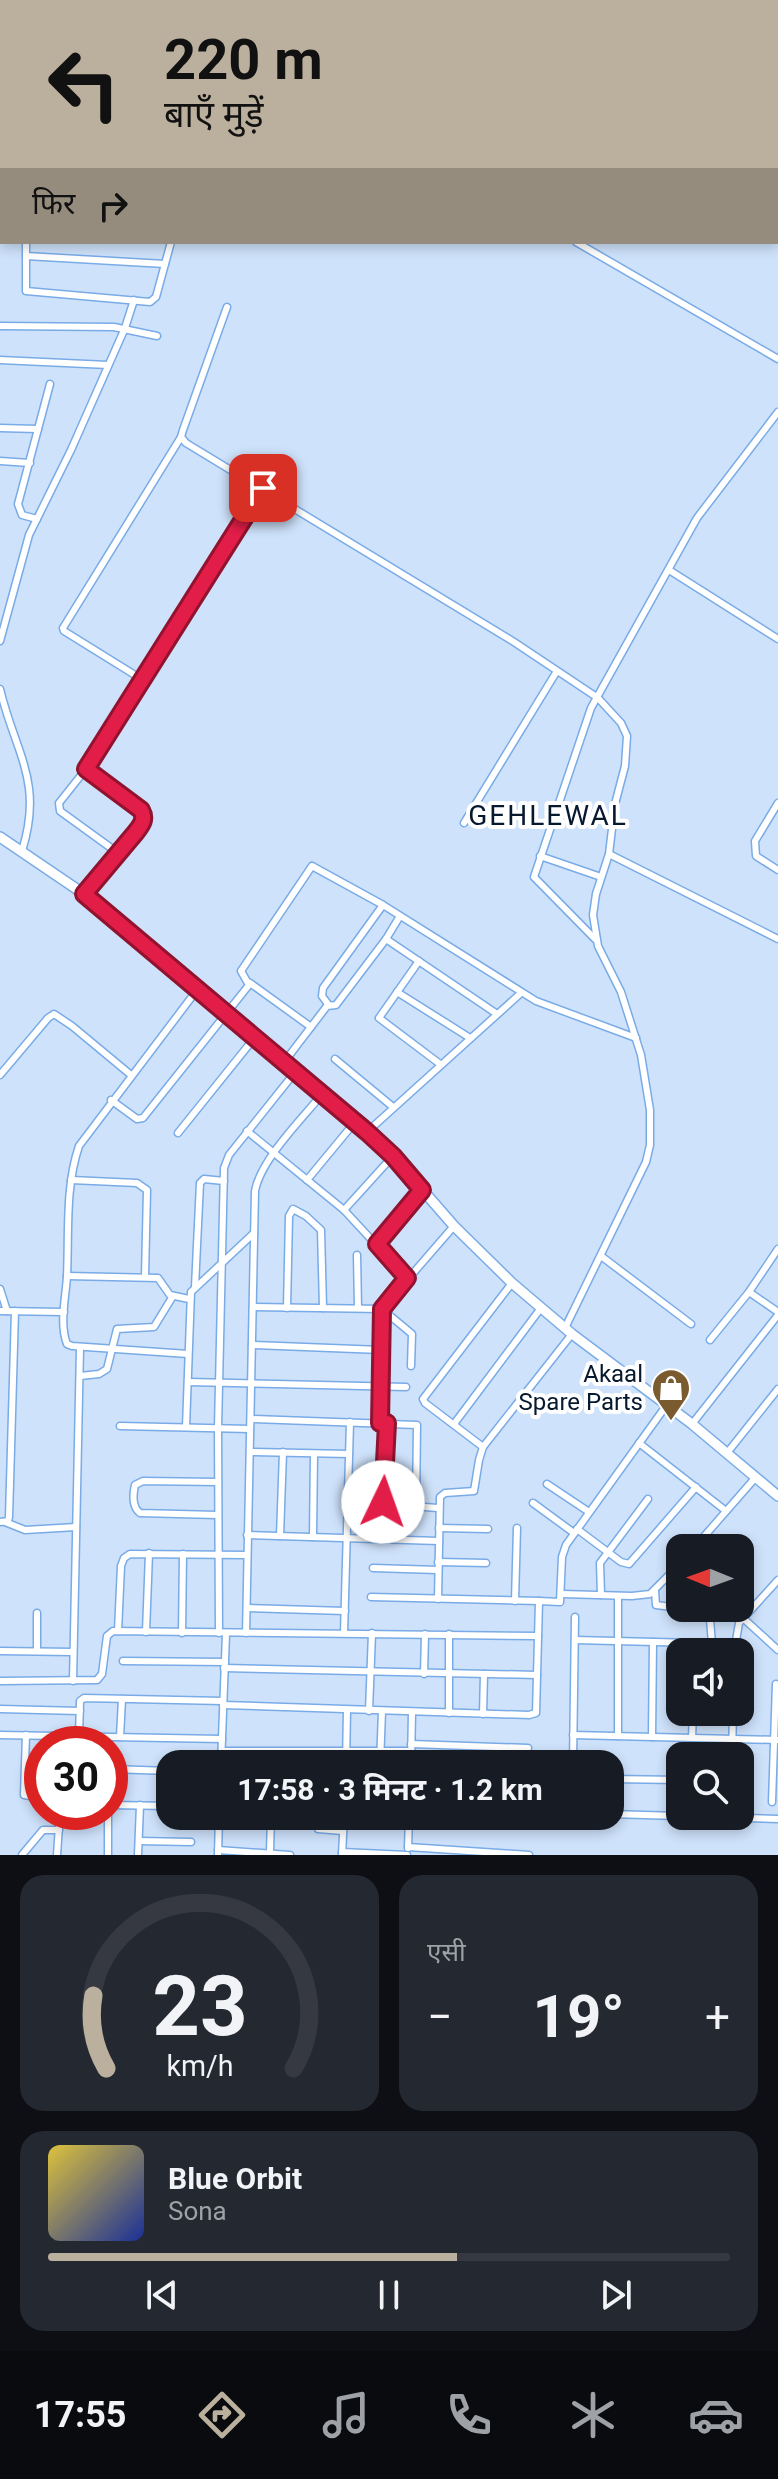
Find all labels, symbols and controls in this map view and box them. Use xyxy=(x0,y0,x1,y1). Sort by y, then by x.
text: 220 m xyxy=(164,27,323,93)
icon: left xyxy=(32,32,136,136)
text: बाएँ मुड़ें xyxy=(164,94,264,136)
icon: right xyxy=(91,184,135,228)
text: फिर xyxy=(32,186,75,221)
pin xyxy=(229,454,297,522)
icon: arrive xyxy=(241,466,285,510)
district label: GEHLEWAL xyxy=(468,799,628,832)
place label: Akaal Spare Parts xyxy=(519,1360,643,1416)
shop icon: Akaal Spare Parts xyxy=(650,1367,692,1422)
position arrow xyxy=(341,1460,425,1544)
north arrow xyxy=(666,1534,754,1622)
map controls xyxy=(666,1534,754,1830)
button: sound xyxy=(666,1638,754,1726)
speed limit sign: 30 xyxy=(24,1726,128,1830)
button: search xyxy=(666,1742,754,1830)
text: 17:58 · 3 मिनट · 1.2 km xyxy=(237,1772,543,1807)
text: एसी xyxy=(427,1937,466,1967)
text: 23 xyxy=(152,1958,247,2055)
text: 19° xyxy=(532,1981,625,2052)
text: − xyxy=(427,1991,452,2043)
text: + xyxy=(705,1991,730,2043)
text: km/h xyxy=(166,2049,233,2083)
text: Blue Orbit xyxy=(168,2161,302,2196)
text: Sona xyxy=(168,2196,227,2226)
icon: previous xyxy=(140,2273,184,2317)
icon: pause xyxy=(367,2273,411,2317)
icon: next xyxy=(594,2273,638,2317)
icon: directions xyxy=(194,2387,250,2443)
icon: music xyxy=(318,2387,374,2443)
icon: phone xyxy=(441,2387,497,2443)
icon: climate xyxy=(565,2387,621,2443)
icon: car xyxy=(688,2387,744,2443)
text: 17:55 xyxy=(34,2394,127,2436)

